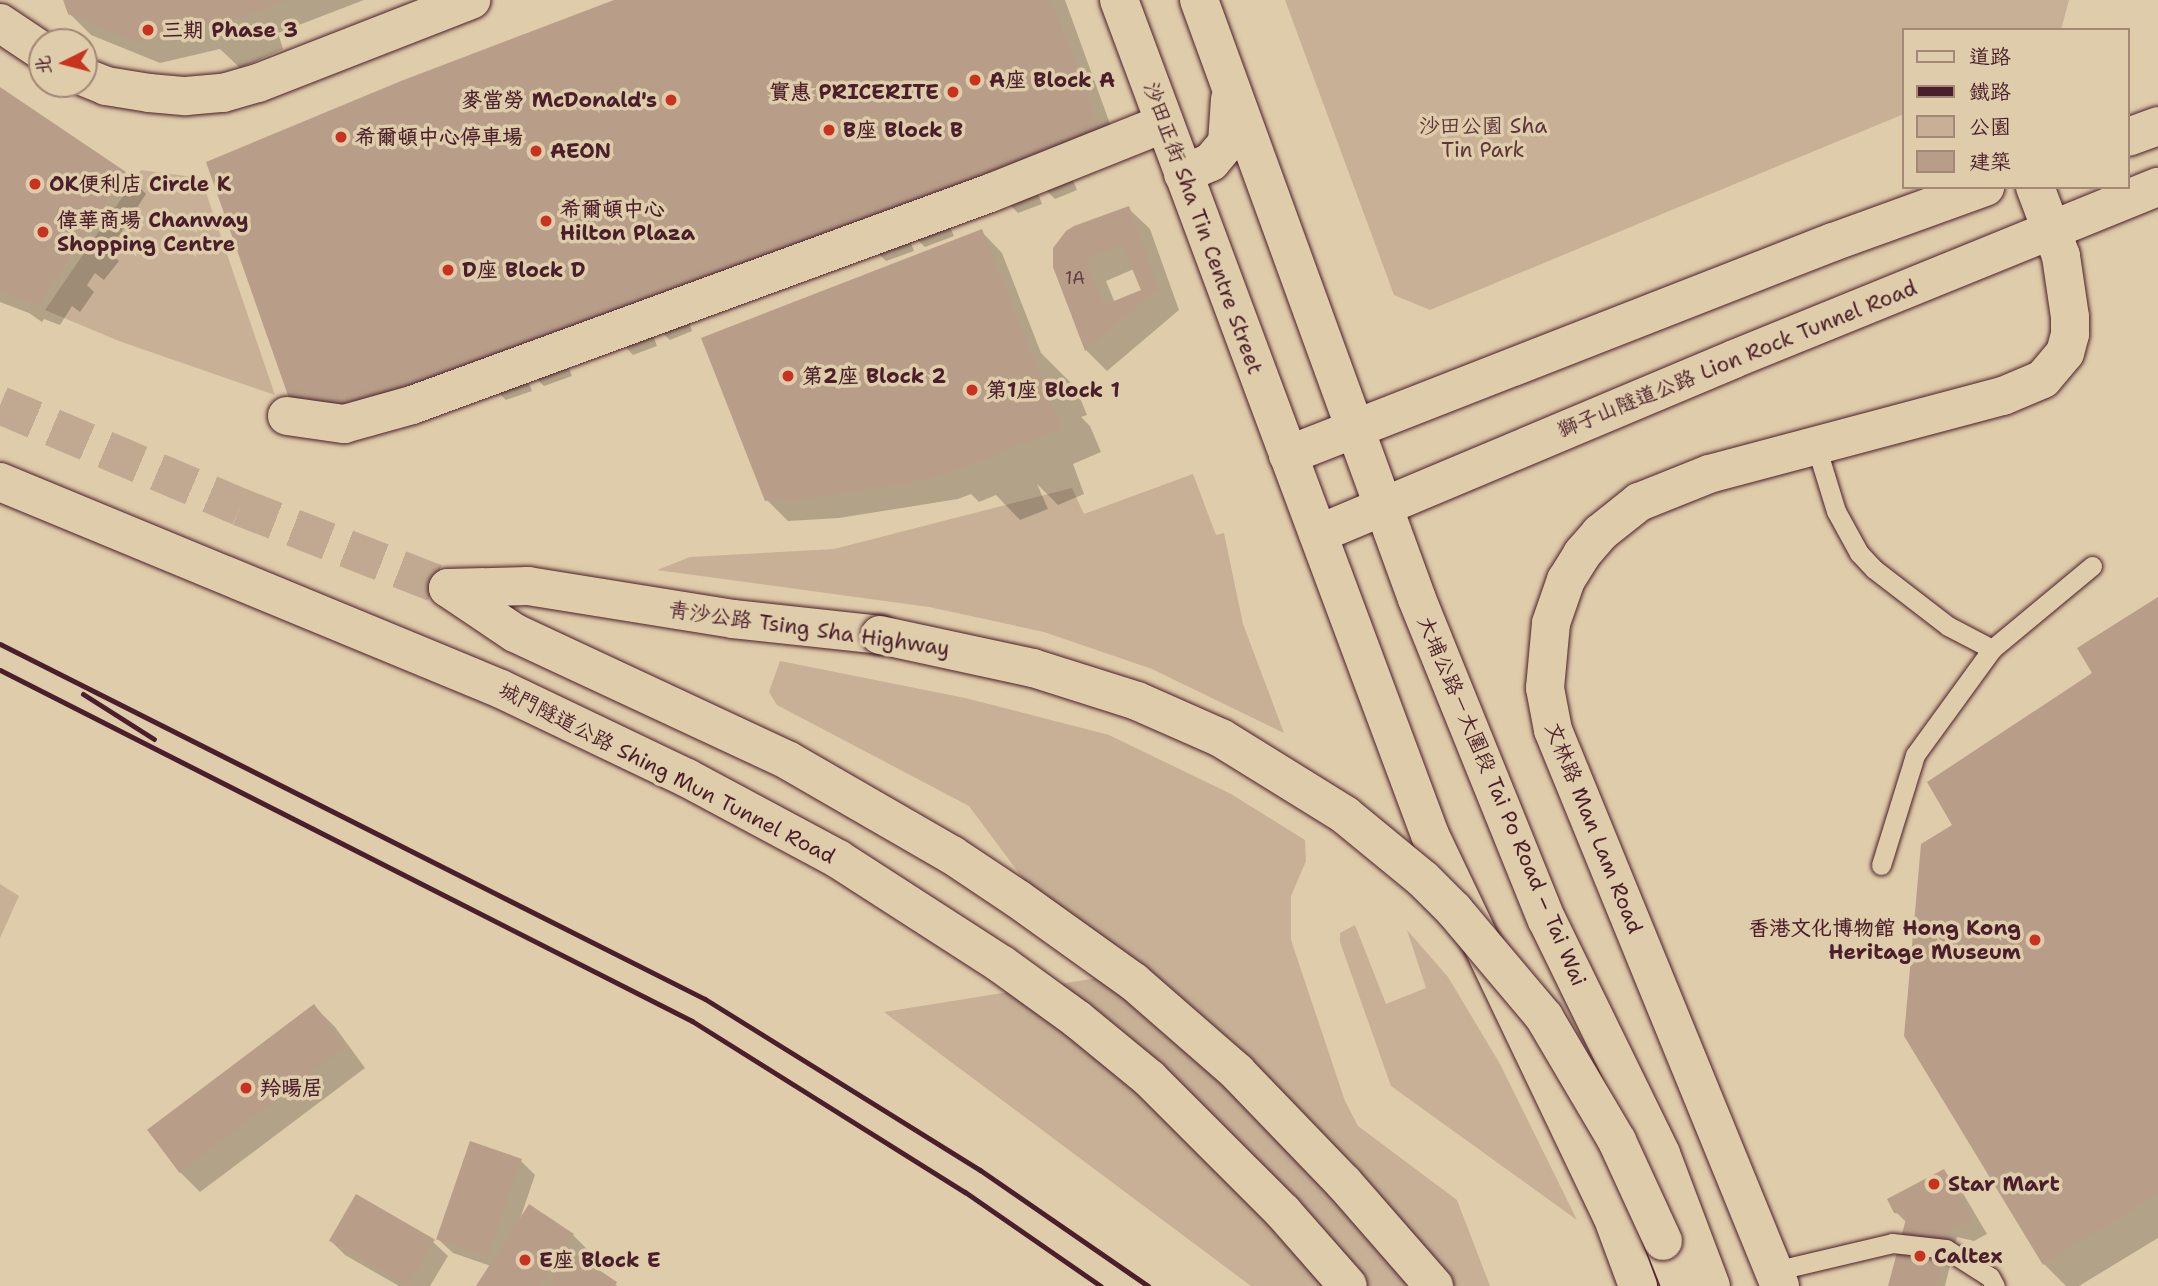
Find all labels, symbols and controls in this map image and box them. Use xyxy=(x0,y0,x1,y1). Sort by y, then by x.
place label: 三期 Phase 3 xyxy=(162,17,298,43)
marker: 三期 Phase 3 xyxy=(140,22,156,38)
north arrow xyxy=(28,28,98,98)
legend xyxy=(1902,28,2130,189)
text: 道路 xyxy=(1969,43,2011,71)
text: 北 xyxy=(30,54,57,76)
place label: A座 Block A xyxy=(989,67,1115,93)
marker: A座 Block A xyxy=(967,72,983,88)
street label: 沙田正街 Sha Tin Centre Street xyxy=(1138,78,1268,378)
text: 鐵路 xyxy=(1969,78,2011,106)
place label: 實惠 PRICERITE xyxy=(769,79,939,105)
marker: 實惠 PRICERITE xyxy=(945,84,961,100)
place label: 麥當勞 McDonald's xyxy=(461,87,657,113)
marker: 麥當勞 McDonald's xyxy=(663,92,679,108)
park label: 沙田公園 Sha Tin Park xyxy=(1419,113,1547,163)
text: 公園 xyxy=(1969,113,2011,141)
place label: B座 Block B xyxy=(843,117,963,143)
marker: B座 Block B xyxy=(821,122,837,138)
place label: 希爾頓中心停車場 xyxy=(355,124,523,150)
marker: 希爾頓中心停車場 xyxy=(333,129,349,145)
place label: AEON xyxy=(550,138,611,164)
marker: AEON xyxy=(528,143,544,159)
text: 建築 xyxy=(1969,148,2011,176)
place label: OK便利店 Circle K xyxy=(49,171,231,197)
marker: OK便利店 Circle K xyxy=(27,176,43,192)
place label: 希爾頓中心 Hilton Plaza xyxy=(560,196,695,246)
place label: 偉華商場 Chanway Shopping Centre xyxy=(57,207,249,257)
marker: 希爾頓中心 Hilton Plaza xyxy=(538,213,554,229)
marker: 偉華商場 Chanway Shopping Centre xyxy=(35,224,51,240)
place label: D座 Block D xyxy=(462,257,586,283)
marker: D座 Block D xyxy=(440,262,456,278)
house number: 1A xyxy=(1065,267,1085,289)
street label: 獅子山隧道公路 Lion Rock Tunnel Road xyxy=(1553,275,1921,443)
place label: 第2座 Block 2 xyxy=(802,363,946,389)
marker: 第2座 Block 2 xyxy=(780,368,796,384)
place label: 第1座 Block 1 xyxy=(986,377,1120,403)
marker: 第1座 Block 1 xyxy=(964,382,980,398)
street label: 青沙公路 Tsing Sha Highway xyxy=(667,597,951,661)
street label: 大埔公路－大圍段 Tai Po Road – Tai Wai xyxy=(1412,612,1592,990)
street label: 城門隧道公路 Shing Mun Tunnel Road xyxy=(495,677,839,869)
street label: 文林路 Man Lam Road xyxy=(1540,719,1648,937)
place label: 香港文化博物館 Hong Kong Heritage Museum xyxy=(1748,915,2021,965)
marker: 香港文化博物館 Hong Kong Heritage Museum xyxy=(2027,932,2043,948)
place label: 羚暘居 xyxy=(260,1075,323,1101)
marker: 羚暘居 xyxy=(238,1080,254,1096)
place label: Star Mart xyxy=(1948,1171,2060,1197)
marker: Star Mart xyxy=(1926,1176,1942,1192)
place label: Caltex xyxy=(1934,1243,2003,1269)
place label: E座 Block E xyxy=(539,1247,661,1273)
marker: Caltex xyxy=(1912,1248,1928,1264)
marker: E座 Block E xyxy=(517,1252,533,1268)

